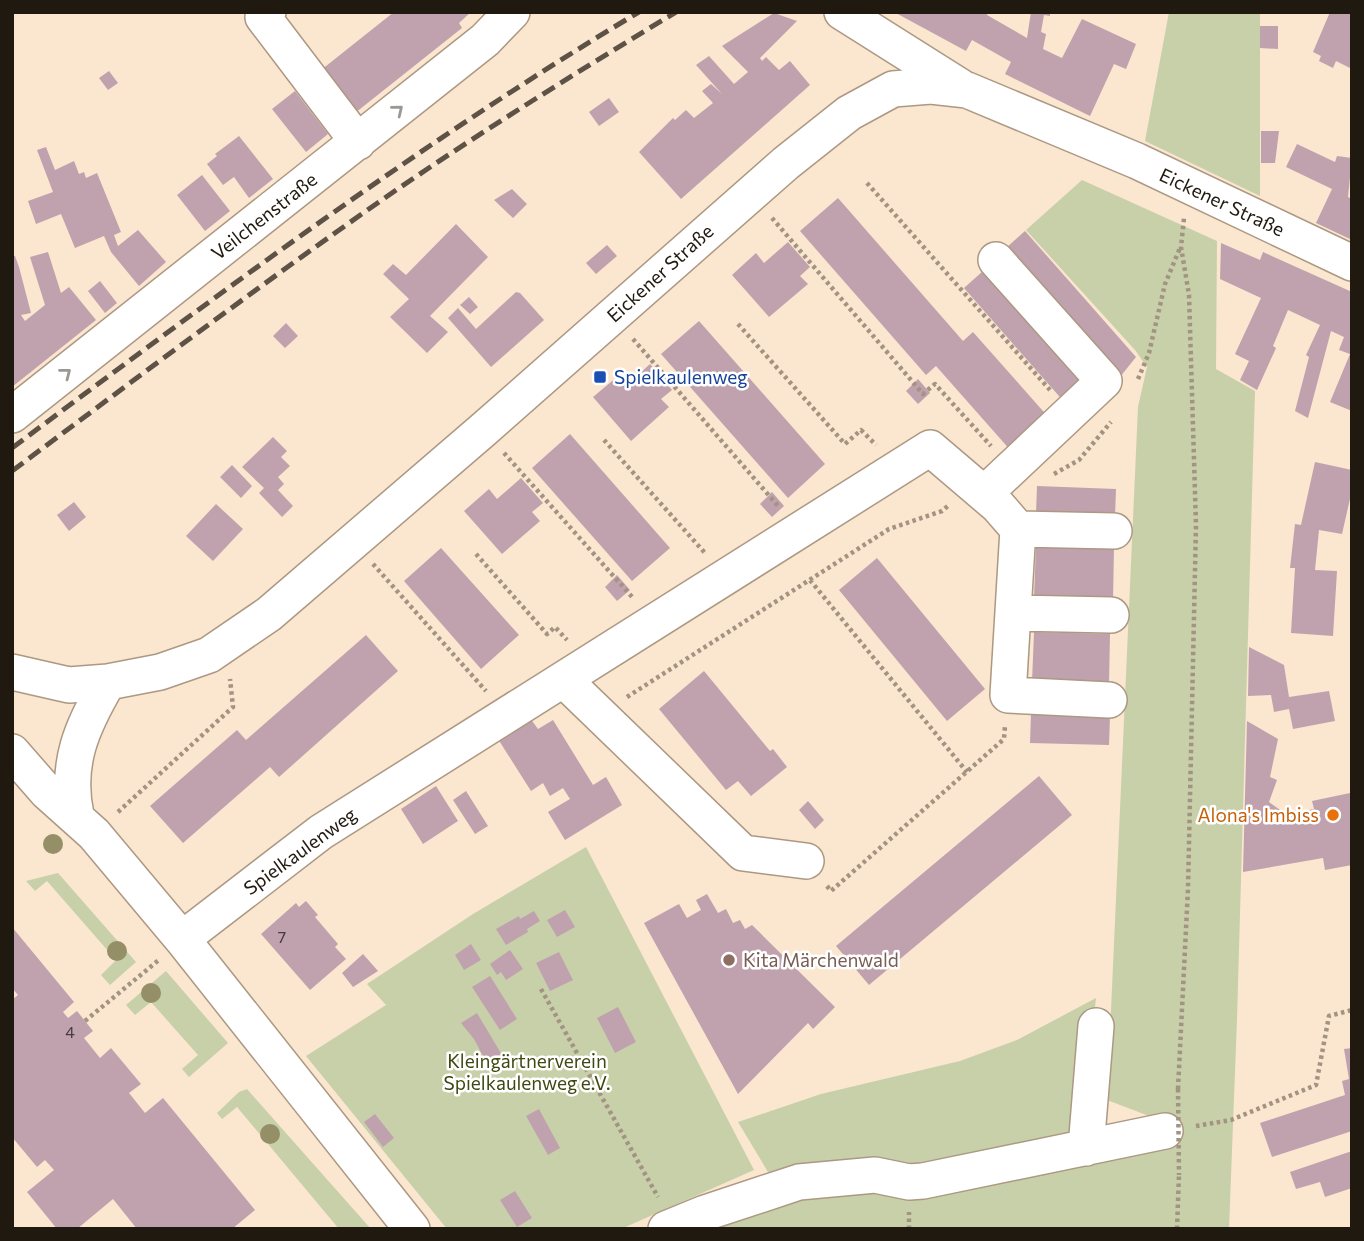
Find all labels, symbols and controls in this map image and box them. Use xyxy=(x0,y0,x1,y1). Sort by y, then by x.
one-way arrow xyxy=(389,106,402,118)
street label: Eickener Straße xyxy=(1156,163,1288,241)
street label: Veilchenstraße xyxy=(206,167,321,264)
street label: Eickener Straße xyxy=(602,219,718,326)
place label: Spielkaulenweg xyxy=(614,365,748,388)
one-way arrow xyxy=(57,369,70,381)
marker: Spielkaulenweg xyxy=(592,369,608,385)
street label: Spielkaulenweg xyxy=(239,802,361,899)
place label: Alona's Imbiss xyxy=(1197,803,1319,826)
marker: Alona's Imbiss xyxy=(1325,807,1341,823)
house number: 7 xyxy=(278,927,286,946)
place label: Kita Märchenwald xyxy=(743,948,899,971)
marker: Kita Märchenwald xyxy=(721,952,737,968)
house number: 4 xyxy=(65,1022,75,1041)
park label: Kleingärtnerverein Spielkaulenweg e.V. xyxy=(444,1049,610,1094)

